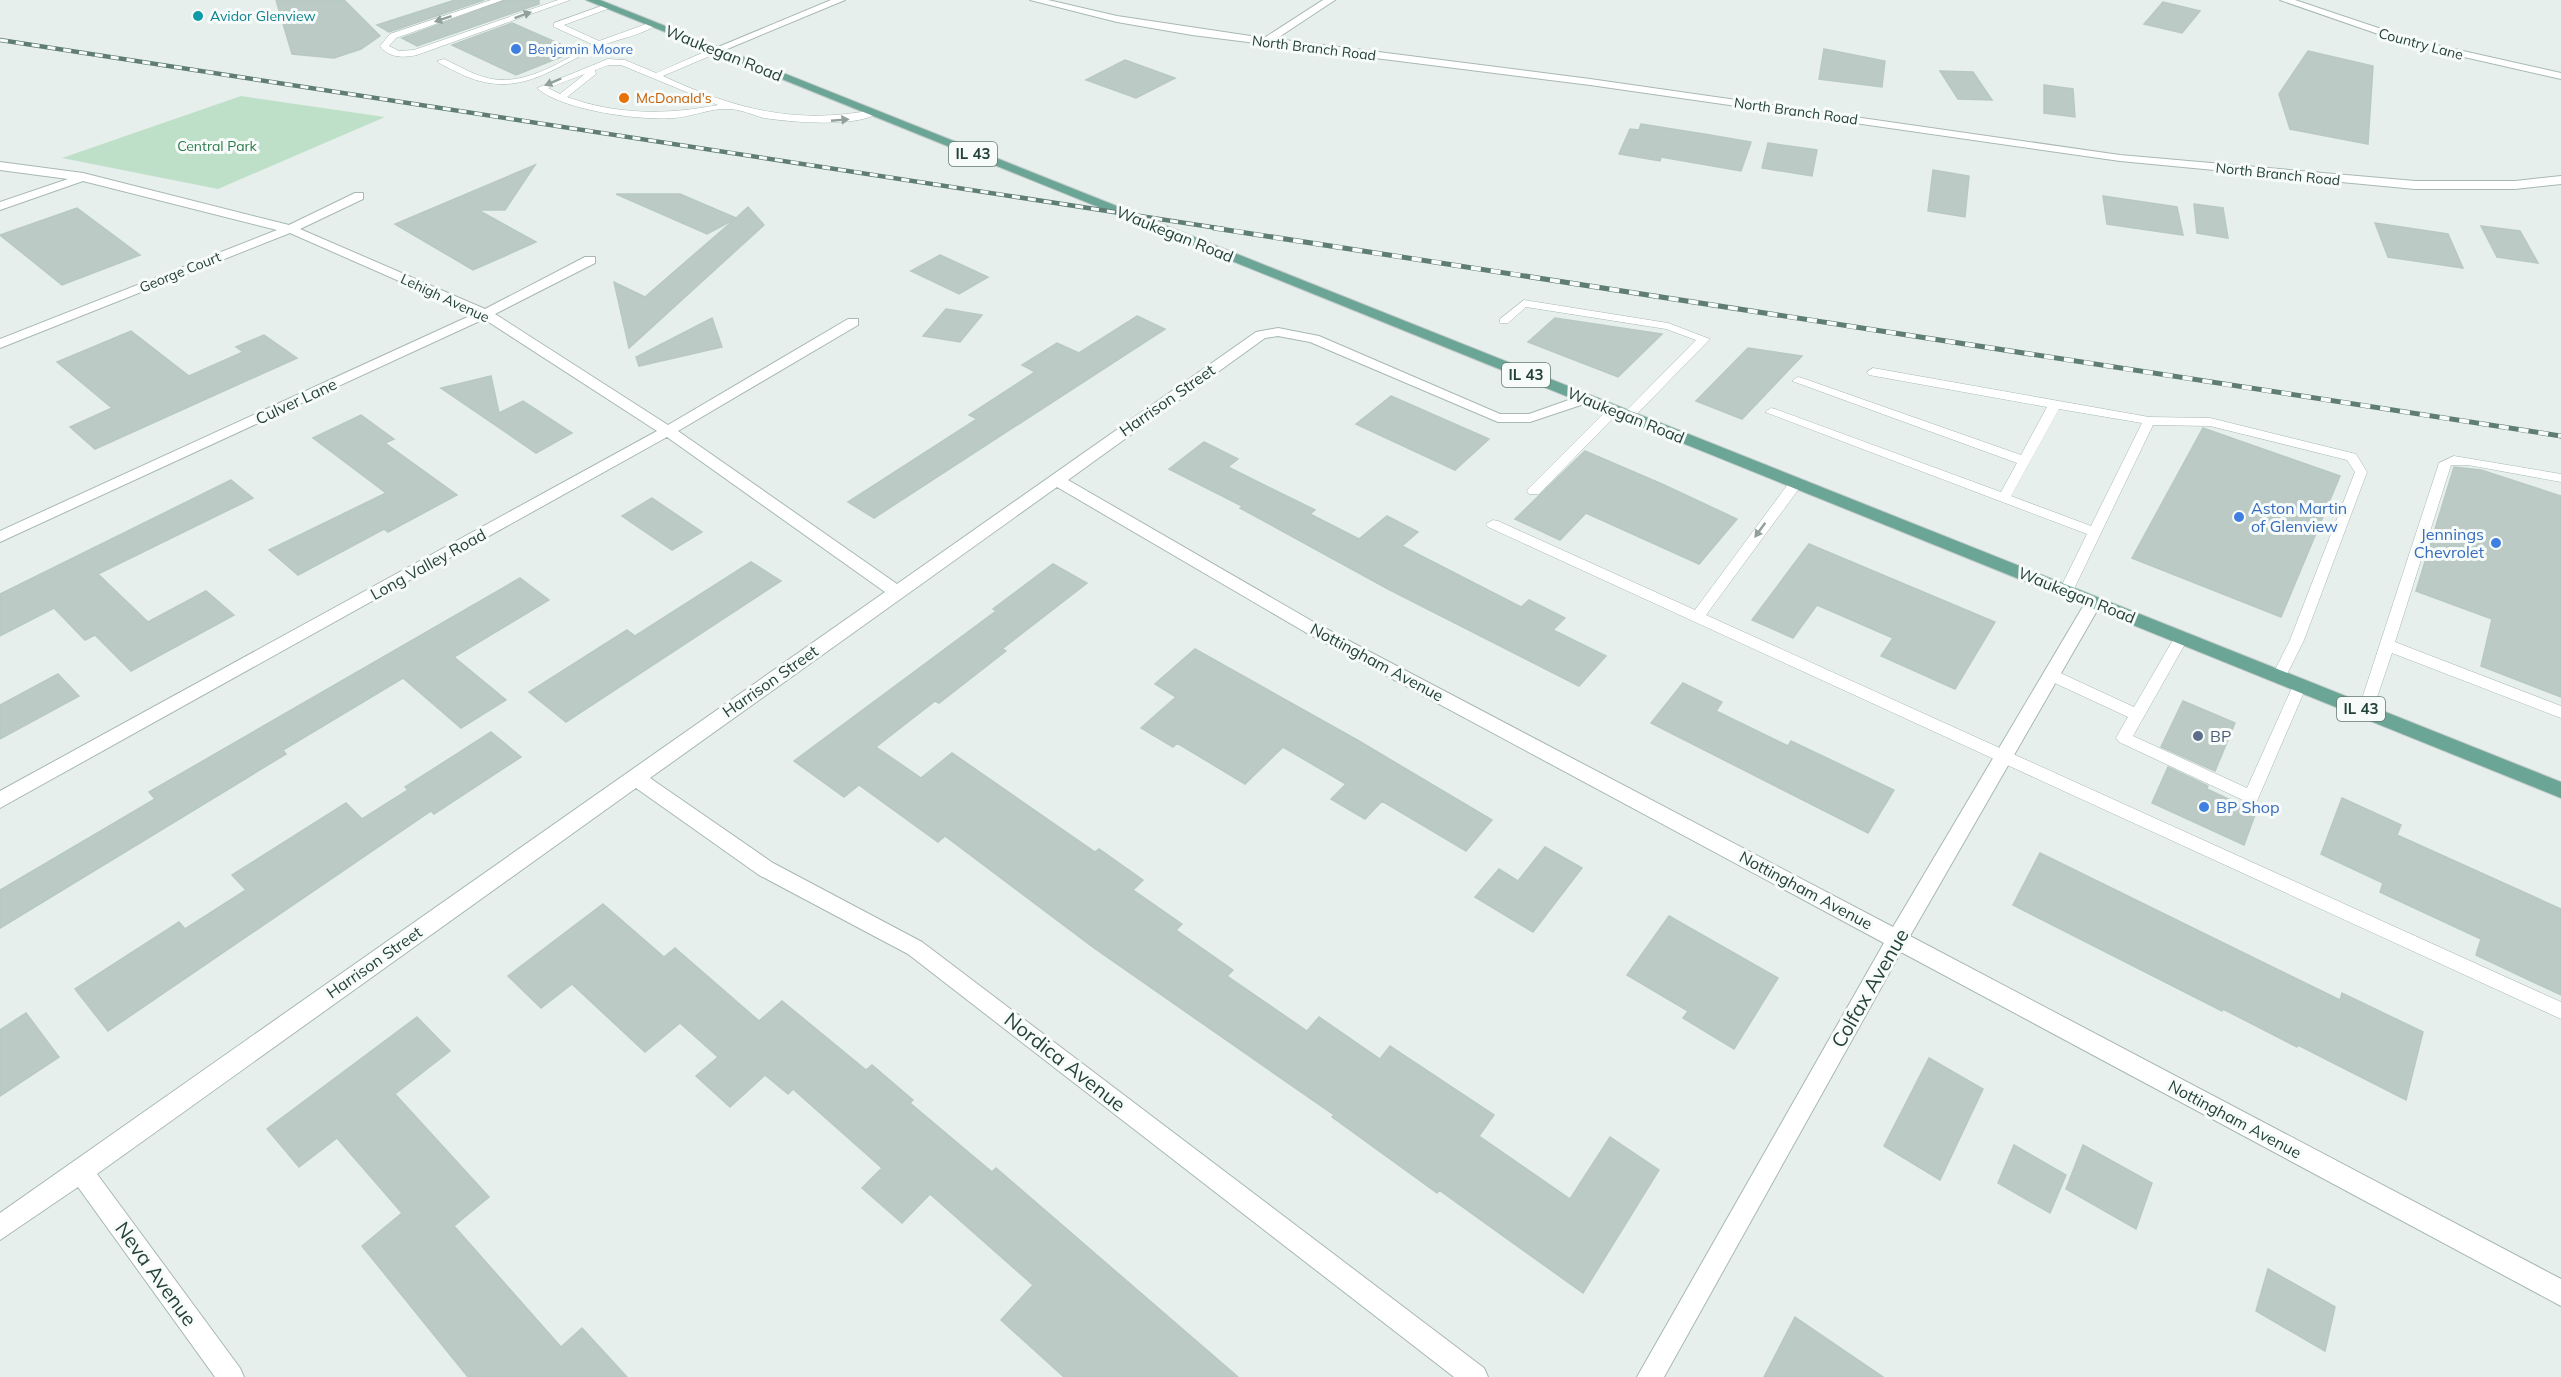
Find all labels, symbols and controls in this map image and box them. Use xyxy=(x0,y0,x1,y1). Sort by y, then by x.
place label: Avidor Glenview xyxy=(210,7,316,25)
marker: Avidor Glenview xyxy=(191,9,205,23)
one-way arrow xyxy=(514,10,532,20)
one-way arrow xyxy=(434,14,452,24)
street label: Waukegan Road xyxy=(663,20,785,86)
street label: Country Lane xyxy=(2377,24,2465,64)
street label: North Branch Road xyxy=(1251,31,1377,65)
place label: Benjamin Moore xyxy=(528,40,633,58)
marker: Benjamin Moore xyxy=(509,42,523,56)
one-way arrow xyxy=(545,78,562,87)
place label: McDonald's xyxy=(636,89,712,107)
marker: McDonald's xyxy=(617,91,631,105)
street label: North Branch Road xyxy=(1733,93,1859,129)
one-way arrow xyxy=(831,115,850,125)
park label: Central Park xyxy=(177,137,258,155)
road number: IL 43 xyxy=(949,142,997,166)
street label: North Branch Road xyxy=(2215,159,2341,189)
street label: Waukegan Road xyxy=(1114,201,1236,267)
street label: George Court xyxy=(137,247,223,296)
street label: Lehigh Avenue xyxy=(398,270,492,326)
street label: Harrison Street xyxy=(1115,359,1219,440)
road number: IL 43 xyxy=(1502,363,1550,387)
street label: Culver Lane xyxy=(252,373,340,429)
street label: Waukegan Road xyxy=(1565,382,1687,448)
place label: Aston Martin of Glenview xyxy=(2251,498,2347,536)
marker: Aston Martin of Glenview xyxy=(2232,510,2246,524)
one-way arrow xyxy=(1755,522,1767,537)
street label: Long Valley Road xyxy=(367,524,489,604)
place label: Jennings Chevrolet xyxy=(2414,524,2484,562)
marker: Jennings Chevrolet xyxy=(2489,536,2503,550)
street label: Waukegan Road xyxy=(2016,562,2138,628)
street label: Nottingham Avenue xyxy=(1307,618,1447,706)
street label: Harrison Street xyxy=(718,640,822,721)
road number: IL 43 xyxy=(2337,697,2385,721)
place label: BP xyxy=(2210,726,2231,746)
marker: BP xyxy=(2191,729,2205,743)
place label: BP Shop xyxy=(2216,797,2280,817)
marker: BP Shop xyxy=(2197,800,2211,814)
street label: Nottingham Avenue xyxy=(1736,846,1876,934)
street label: Harrison Street xyxy=(322,921,426,1002)
street label: Colfax Avenue xyxy=(1825,924,1914,1052)
street label: Nordica Avenue xyxy=(1000,1007,1131,1117)
street label: Nottingham Avenue xyxy=(2165,1075,2305,1163)
street label: Neva Avenue xyxy=(110,1217,203,1331)

